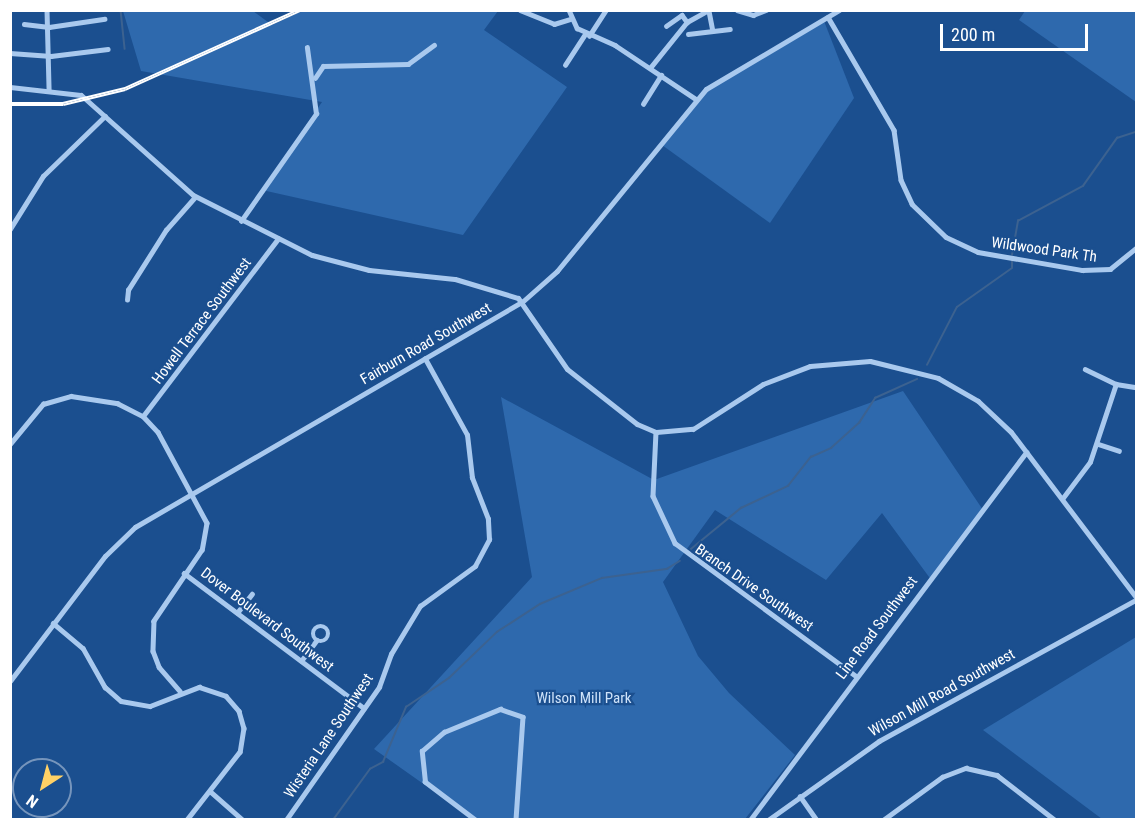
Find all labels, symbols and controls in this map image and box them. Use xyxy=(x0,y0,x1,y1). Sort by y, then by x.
scale bar xyxy=(943,12,1092,50)
text: 200 m xyxy=(951,24,995,45)
street label: Wildwood Park Th xyxy=(990,234,1098,266)
street label: Howell Terrace Southwest xyxy=(149,254,255,388)
street label: Fairburn Road Southwest xyxy=(357,299,495,389)
street label: Branch Drive Southwest xyxy=(691,540,817,636)
street label: Dover Boulevard Southwest xyxy=(197,564,337,676)
street label: Line Road Southwest xyxy=(832,573,922,683)
street label: Wilson Mill Road Southwest xyxy=(866,645,1018,741)
street label: Wisteria Lane Southwest xyxy=(281,670,377,802)
park label: Wilson Mill Park xyxy=(536,690,632,708)
north arrow xyxy=(12,758,72,818)
text: N xyxy=(23,791,42,812)

